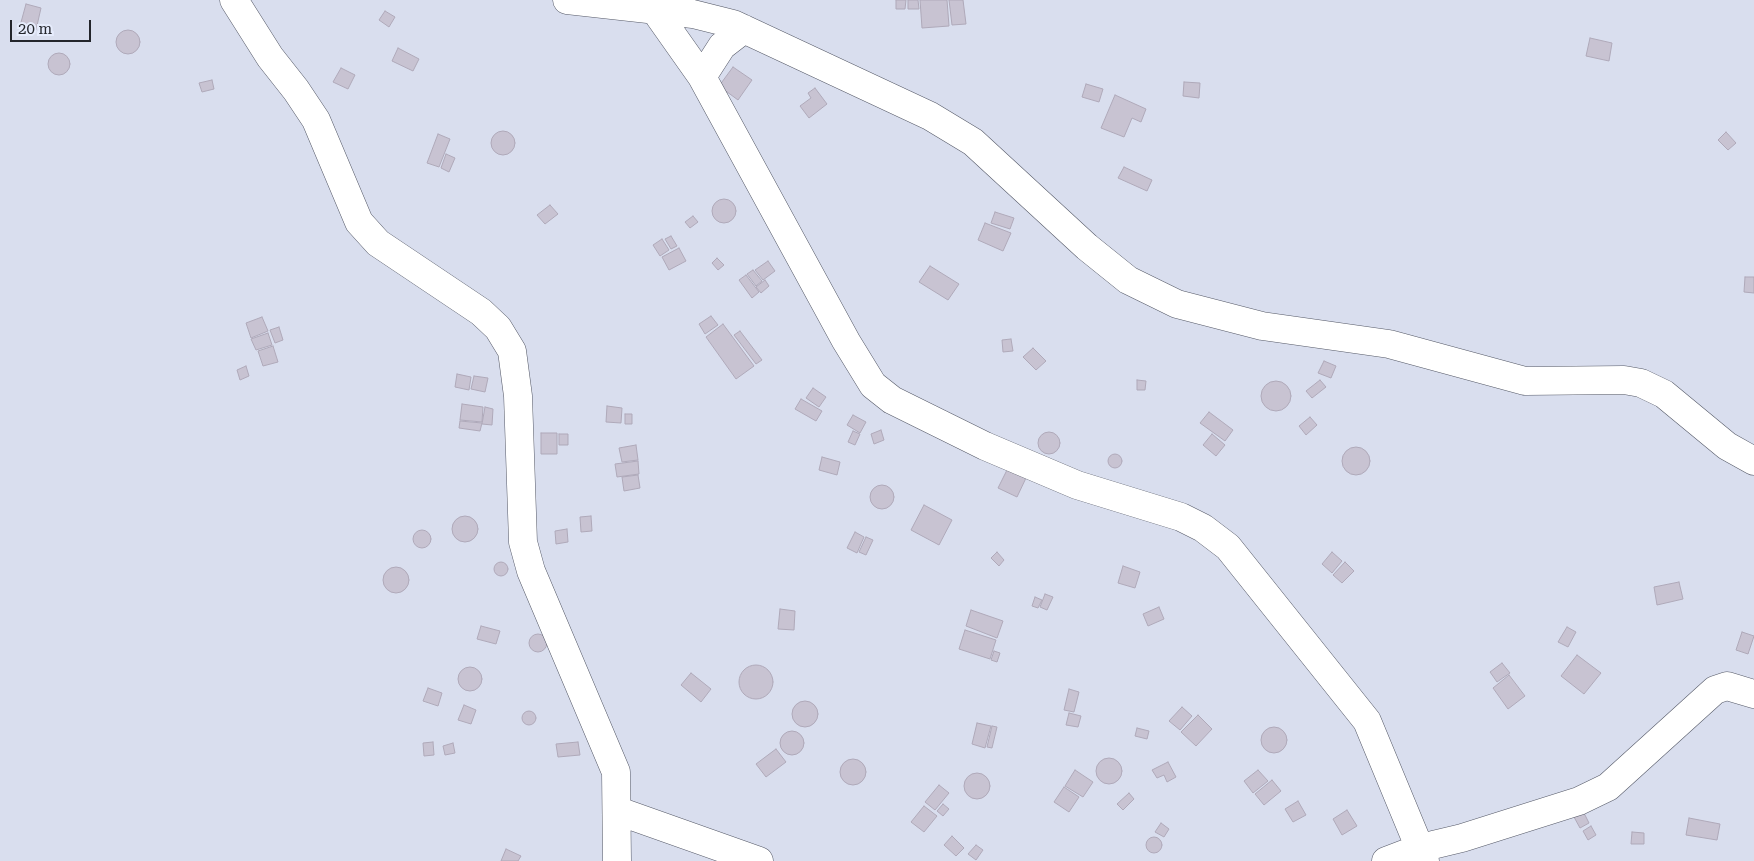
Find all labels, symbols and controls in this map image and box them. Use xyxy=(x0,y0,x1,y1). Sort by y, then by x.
scale bar xyxy=(12,10,94,42)
text: 20 m xyxy=(18,20,52,38)

